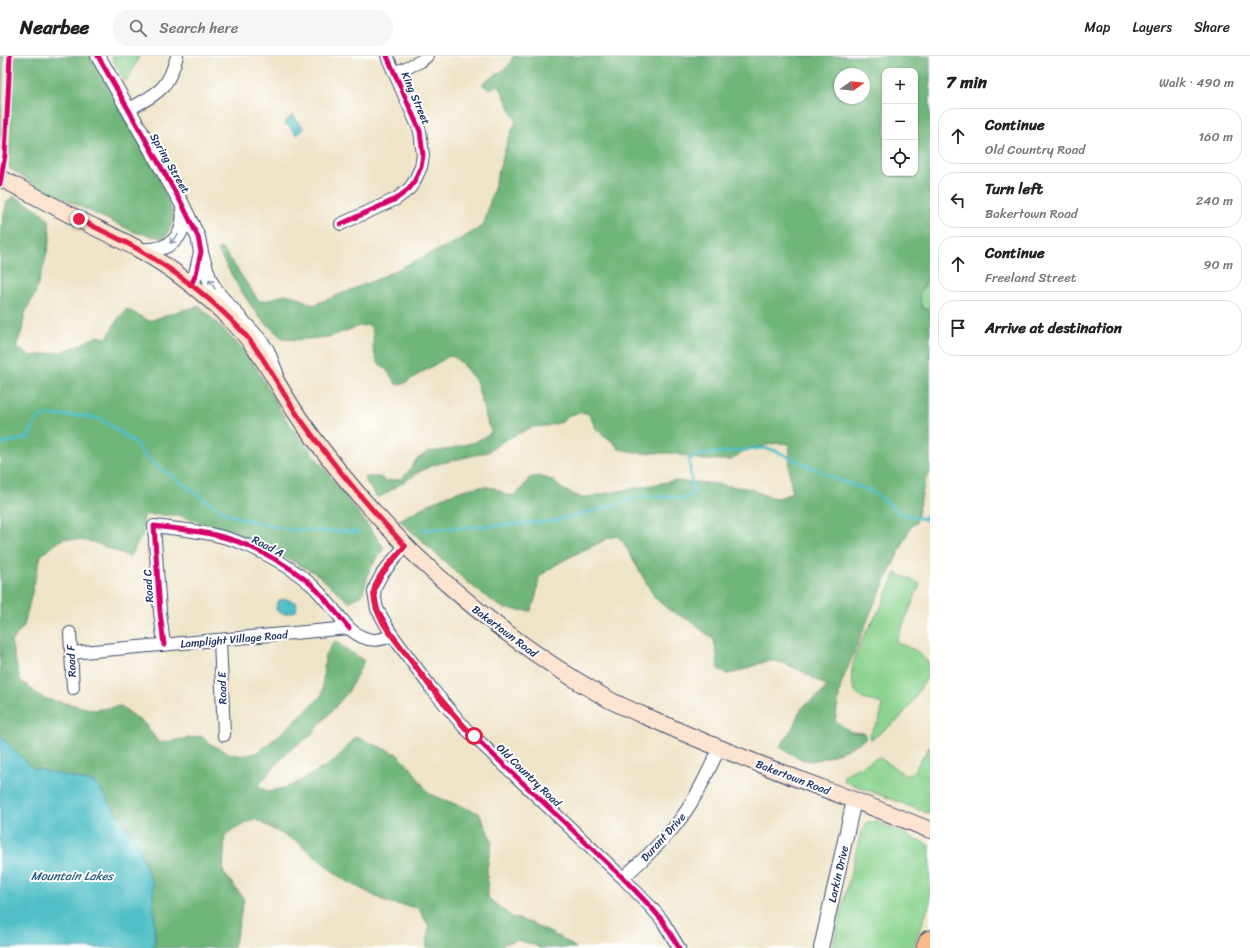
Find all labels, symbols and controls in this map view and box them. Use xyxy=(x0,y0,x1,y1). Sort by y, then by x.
search box xyxy=(113,10,393,46)
text: Nearbee xyxy=(20,11,89,44)
text: Search here xyxy=(159,15,238,41)
text: Map xyxy=(1085,15,1110,40)
text: Layers xyxy=(1132,15,1172,40)
text: Share xyxy=(1194,15,1230,40)
icon: search xyxy=(127,17,149,39)
text: 7 min xyxy=(946,67,987,97)
north arrow xyxy=(834,68,870,104)
map controls xyxy=(882,68,918,176)
button: + xyxy=(882,68,918,104)
street label: King Street xyxy=(396,69,435,128)
text: Walk · 490 m xyxy=(1159,71,1234,94)
button: − xyxy=(882,104,918,140)
text: Continue xyxy=(985,112,1045,138)
icon: ahead xyxy=(947,125,969,147)
text: 160 m xyxy=(1198,125,1233,148)
street label: Spring Street xyxy=(145,129,195,197)
text: Old Country Road xyxy=(985,138,1085,161)
button: locate xyxy=(882,140,918,176)
text: Turn left xyxy=(985,176,1043,202)
icon: left xyxy=(947,189,969,211)
text: 240 m xyxy=(1196,189,1233,212)
text: Bakertown Road xyxy=(985,202,1078,225)
route end xyxy=(70,210,88,228)
one-way arrow xyxy=(170,234,179,244)
text: Continue xyxy=(985,240,1045,266)
icon: ahead xyxy=(947,253,969,275)
text: 90 m xyxy=(1203,253,1233,276)
text: Freeland Street xyxy=(985,266,1077,289)
one-way arrow xyxy=(208,278,216,290)
text: Arrive at destination xyxy=(985,315,1122,341)
icon: arrive xyxy=(947,317,969,339)
street label: Road A xyxy=(248,530,287,563)
street label: Road C xyxy=(138,569,159,603)
street label: Bakertown Road xyxy=(468,600,543,663)
street label: Lamplight Village Road xyxy=(179,625,290,654)
street label: Road F xyxy=(61,643,82,678)
street label: Road E xyxy=(212,670,233,705)
route start xyxy=(465,727,483,745)
street label: Old Country Road xyxy=(492,739,567,812)
street label: Bakertown Road xyxy=(753,755,834,801)
street label: Durant Drive xyxy=(636,808,691,866)
street label: Larkin Drive xyxy=(823,844,854,904)
water label: Mountain Lakes xyxy=(31,865,115,887)

